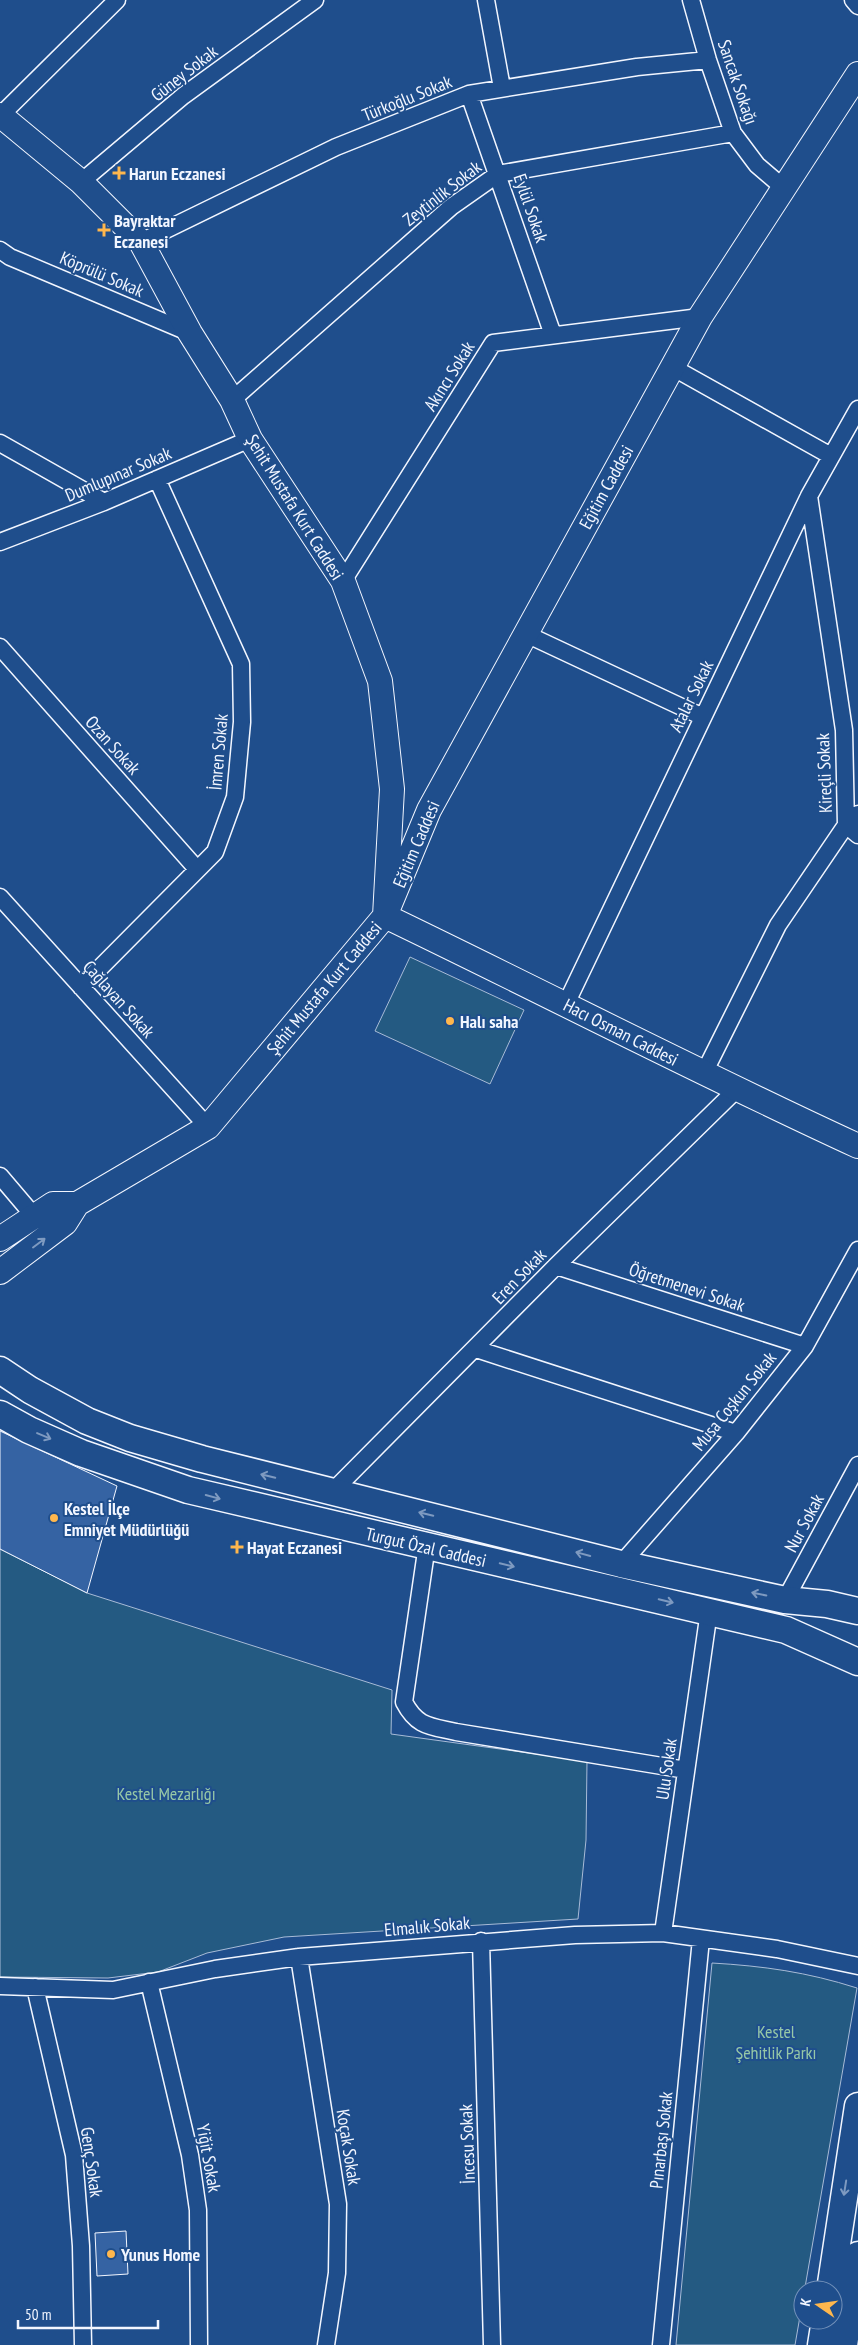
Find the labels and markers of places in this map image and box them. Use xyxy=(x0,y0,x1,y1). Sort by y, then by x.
place label: Harun Eczanesi xyxy=(129,162,225,185)
marker: Harun Eczanesi xyxy=(113,167,125,179)
place label: Bayraktar Eczanesi xyxy=(114,209,176,253)
marker: Bayraktar Eczanesi xyxy=(98,224,110,236)
place label: Halı saha xyxy=(460,1010,518,1033)
marker: Halı saha xyxy=(444,1015,456,1027)
place label: Kestel İlçe Emniyet Müdürlüğü xyxy=(64,1497,189,1541)
marker: Kestel İlçe Emniyet Müdürlüğü xyxy=(48,1512,60,1524)
place label: Hayat Eczanesi xyxy=(247,1536,342,1559)
marker: Hayat Eczanesi xyxy=(231,1541,243,1553)
place label: Yunus Home xyxy=(120,2243,201,2266)
marker: Yunus Home xyxy=(105,2248,117,2260)

